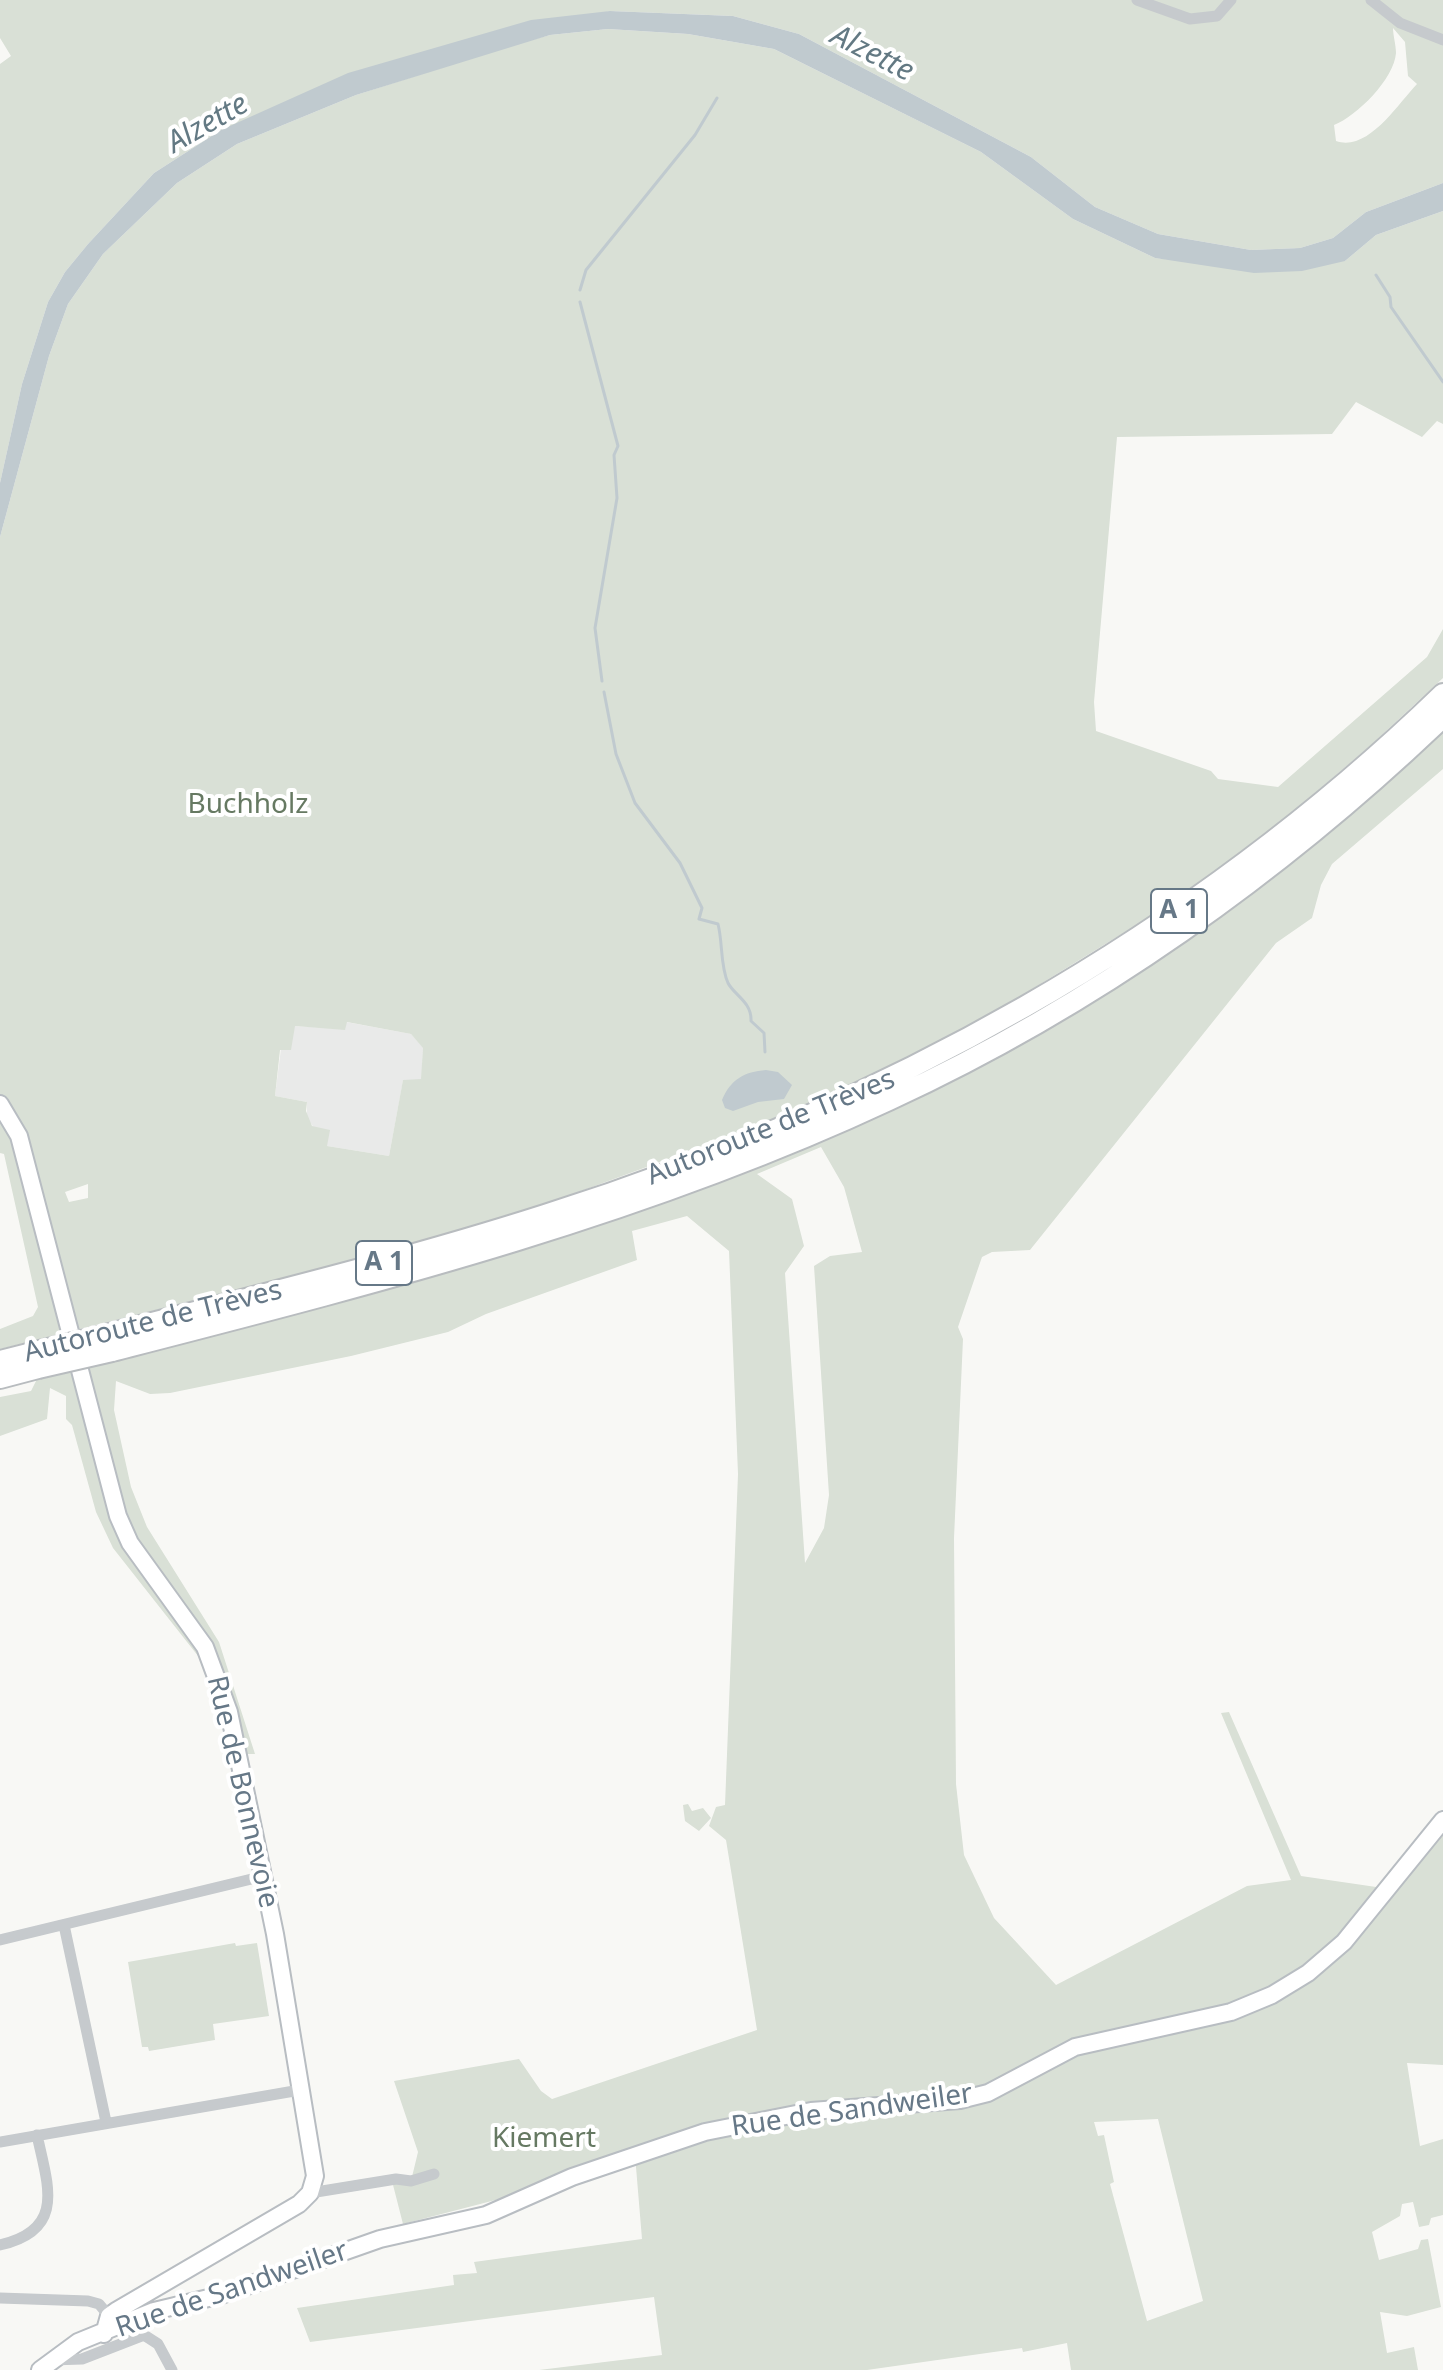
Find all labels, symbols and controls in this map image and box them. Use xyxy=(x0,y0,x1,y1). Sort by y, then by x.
water label: Alzette xyxy=(825,18,919,90)
water label: Alzette xyxy=(161,86,255,162)
park label: Buchholz xyxy=(188,788,308,822)
road number: A 1 xyxy=(1151,889,1207,933)
street label: Autoroute de Trèves xyxy=(642,1063,900,1193)
road number: A 1 xyxy=(356,1241,412,1285)
street label: Autoroute de Trèves xyxy=(20,1274,286,1370)
street label: Rue de Bonnevoie xyxy=(199,1673,285,1911)
street label: Rue de Sandweiler xyxy=(729,2077,975,2145)
park label: Kiemert xyxy=(492,2122,596,2156)
street label: Rue de Sandweiler xyxy=(112,2235,352,2345)

